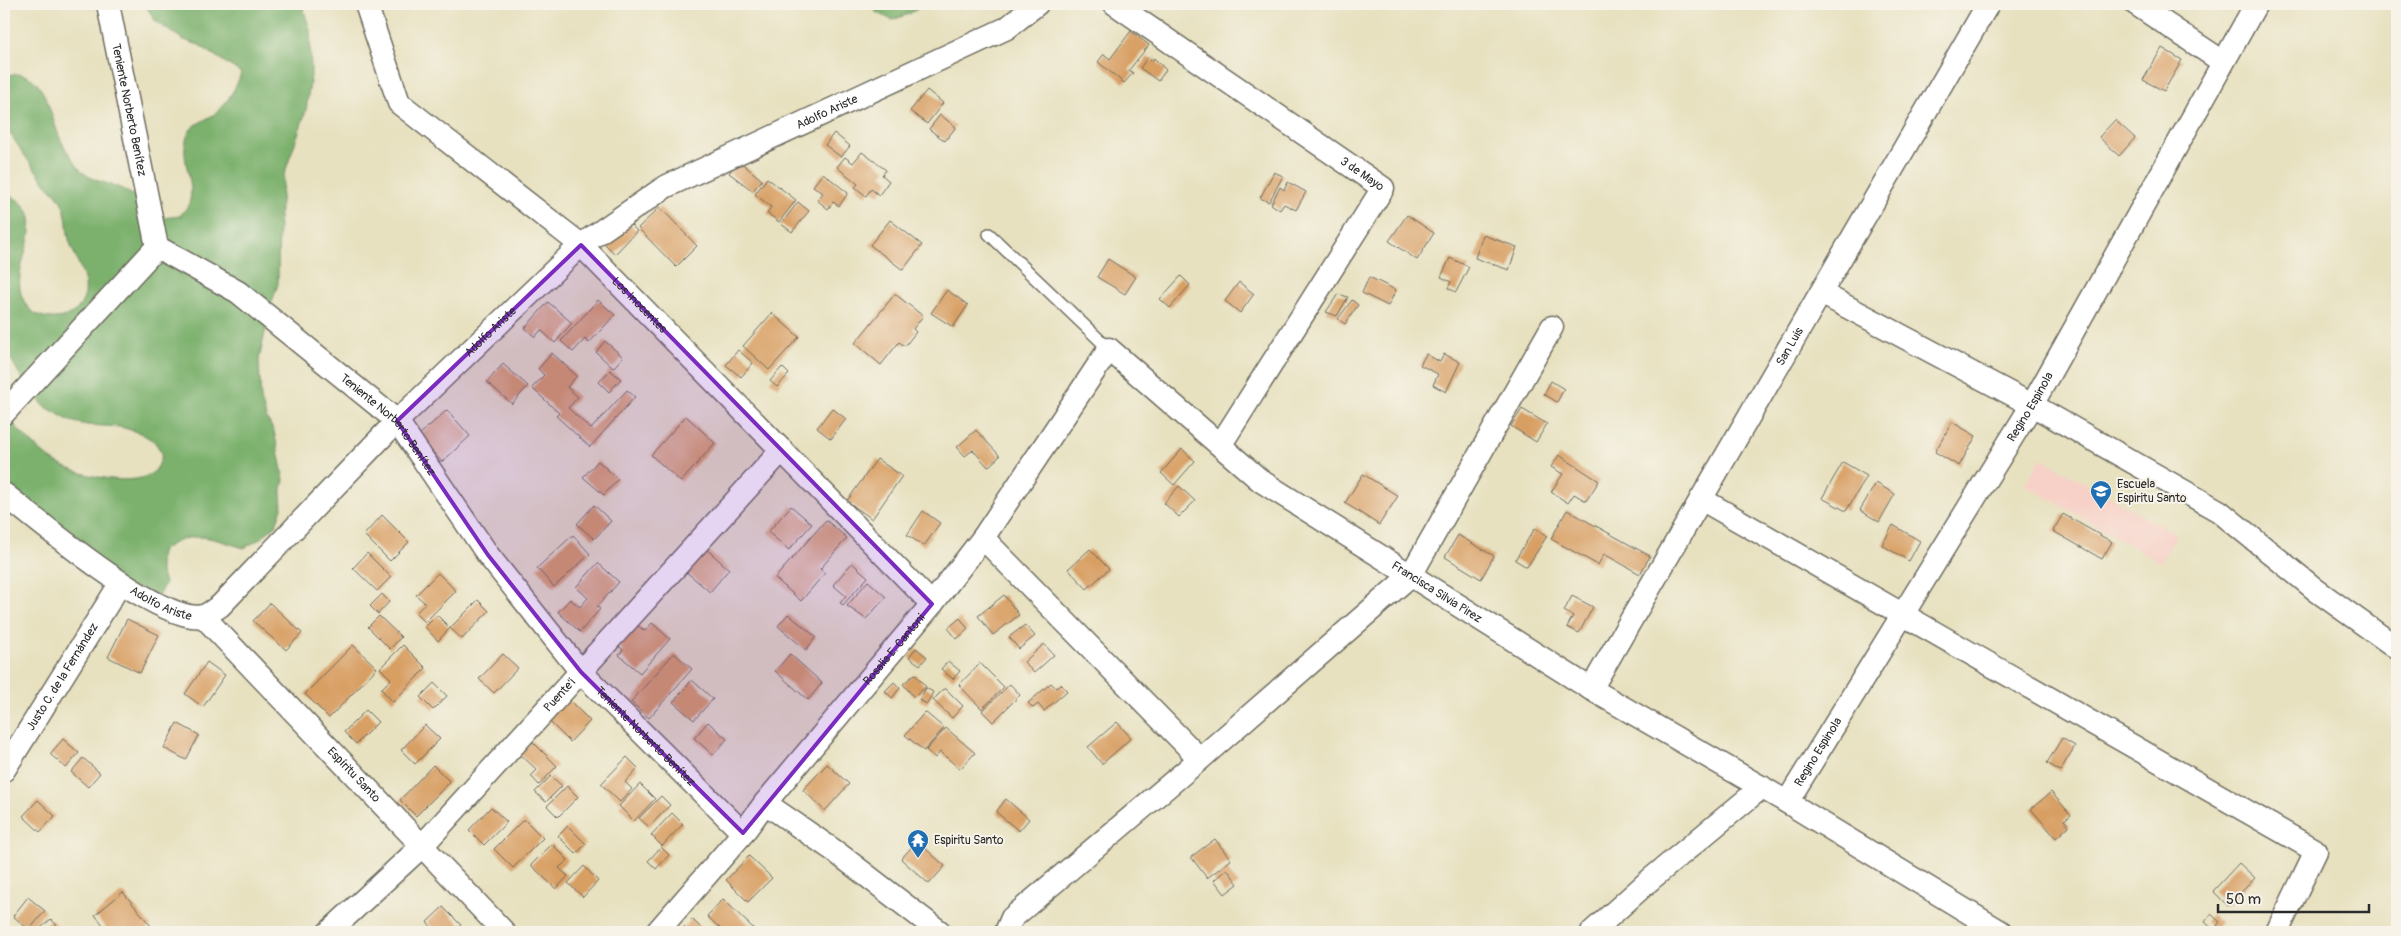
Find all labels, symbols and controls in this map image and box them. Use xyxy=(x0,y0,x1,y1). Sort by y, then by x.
street label: Teniente Norberto Benítez xyxy=(109,42,150,177)
street label: Adolfo Ariste xyxy=(794,91,860,133)
street label: 3 de Mayo xyxy=(1338,154,1387,194)
street label: Los Inocentes xyxy=(609,274,671,337)
street label: Adolfo Ariste xyxy=(461,303,520,360)
street label: San Luis xyxy=(1773,324,1807,368)
street label: Regino Espinola xyxy=(2004,369,2057,444)
street label: Teniente Norberto Benítez xyxy=(337,371,439,478)
place label: Escuela Espiritu Santo xyxy=(2117,477,2187,506)
school or university icon: Escuela Espiritu Santo xyxy=(2089,479,2113,510)
street label: Francisca Silvia Pirez xyxy=(1389,558,1485,626)
street label: Adolfo Ariste xyxy=(127,583,193,624)
street label: Rosalia E. Cantoni xyxy=(860,611,928,688)
street label: Justo C. de la Fernández xyxy=(23,620,101,733)
street label: Puente'i xyxy=(540,675,579,715)
street label: Teniente Norberto Benítez xyxy=(593,683,699,789)
street label: Regino Espinola xyxy=(1791,714,1845,789)
street label: Espíritu Santo xyxy=(324,744,384,806)
temple icon: Espiritu Santo xyxy=(906,828,930,859)
place label: Espiritu Santo xyxy=(934,833,1004,848)
scale bar xyxy=(2218,881,2370,913)
text: 50 m xyxy=(2226,890,2261,909)

